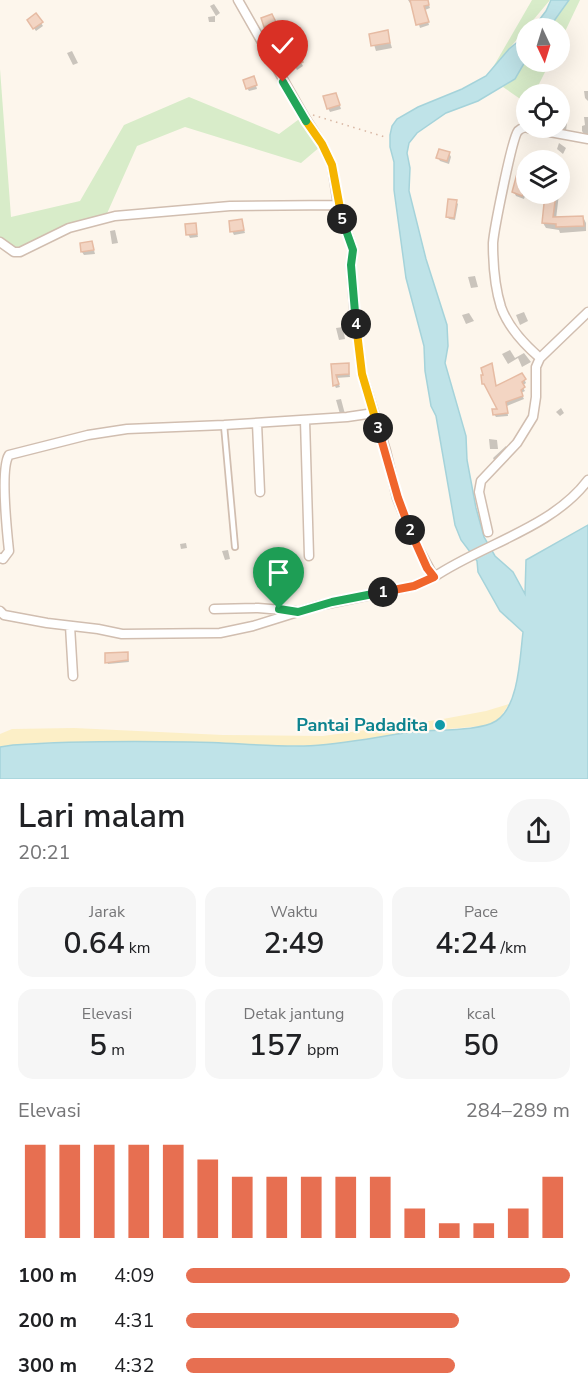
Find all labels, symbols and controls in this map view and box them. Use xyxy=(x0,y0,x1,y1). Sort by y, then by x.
north arrow xyxy=(516,18,570,72)
map controls xyxy=(516,18,570,204)
pin xyxy=(257,20,308,82)
icon: check xyxy=(266,29,299,62)
button: locate xyxy=(516,84,570,138)
button: layers xyxy=(516,150,570,204)
pin: 5 xyxy=(327,204,357,234)
text: 5 xyxy=(337,208,347,230)
pin: 4 xyxy=(341,309,371,339)
text: 4 xyxy=(351,313,361,335)
pin: 3 xyxy=(363,413,393,443)
text: 3 xyxy=(373,417,383,439)
pin: 2 xyxy=(395,515,425,545)
text: 2 xyxy=(405,519,415,541)
pin xyxy=(253,547,304,609)
icon: arrive xyxy=(262,556,295,589)
pin: 1 xyxy=(368,577,398,607)
text: 1 xyxy=(378,581,388,603)
place label: Pantai Padadita xyxy=(296,713,428,737)
marker: Pantai Padadita xyxy=(433,718,447,732)
text: Lari malam xyxy=(18,794,186,839)
button: share xyxy=(507,799,570,862)
text: 20:21 xyxy=(18,839,71,866)
text: Jarak xyxy=(89,901,125,923)
text: Waktu xyxy=(270,901,318,923)
text: Pace xyxy=(464,901,498,923)
text: 0.64 xyxy=(64,923,125,964)
text: 2:49 xyxy=(263,923,325,964)
text: 4:24 xyxy=(435,923,496,964)
text: km xyxy=(125,937,150,959)
text: /km xyxy=(496,937,527,959)
text: Elevasi xyxy=(82,1003,132,1025)
text: Detak jantung xyxy=(244,1003,344,1025)
text: kcal xyxy=(467,1003,495,1025)
text: 5 xyxy=(89,1025,107,1066)
text: 157 xyxy=(249,1025,303,1066)
text: 50 xyxy=(463,1025,499,1066)
text: m xyxy=(107,1039,125,1061)
text: bpm xyxy=(303,1039,339,1061)
text: Elevasi xyxy=(18,1097,81,1124)
text: 284–289 m xyxy=(466,1097,570,1124)
text: 100 m xyxy=(18,1262,77,1289)
text: 4:09 xyxy=(114,1262,155,1289)
text: 200 m xyxy=(18,1307,77,1334)
text: 4:31 xyxy=(114,1307,155,1334)
text: 300 m xyxy=(18,1352,77,1379)
text: 4:32 xyxy=(114,1352,155,1379)

